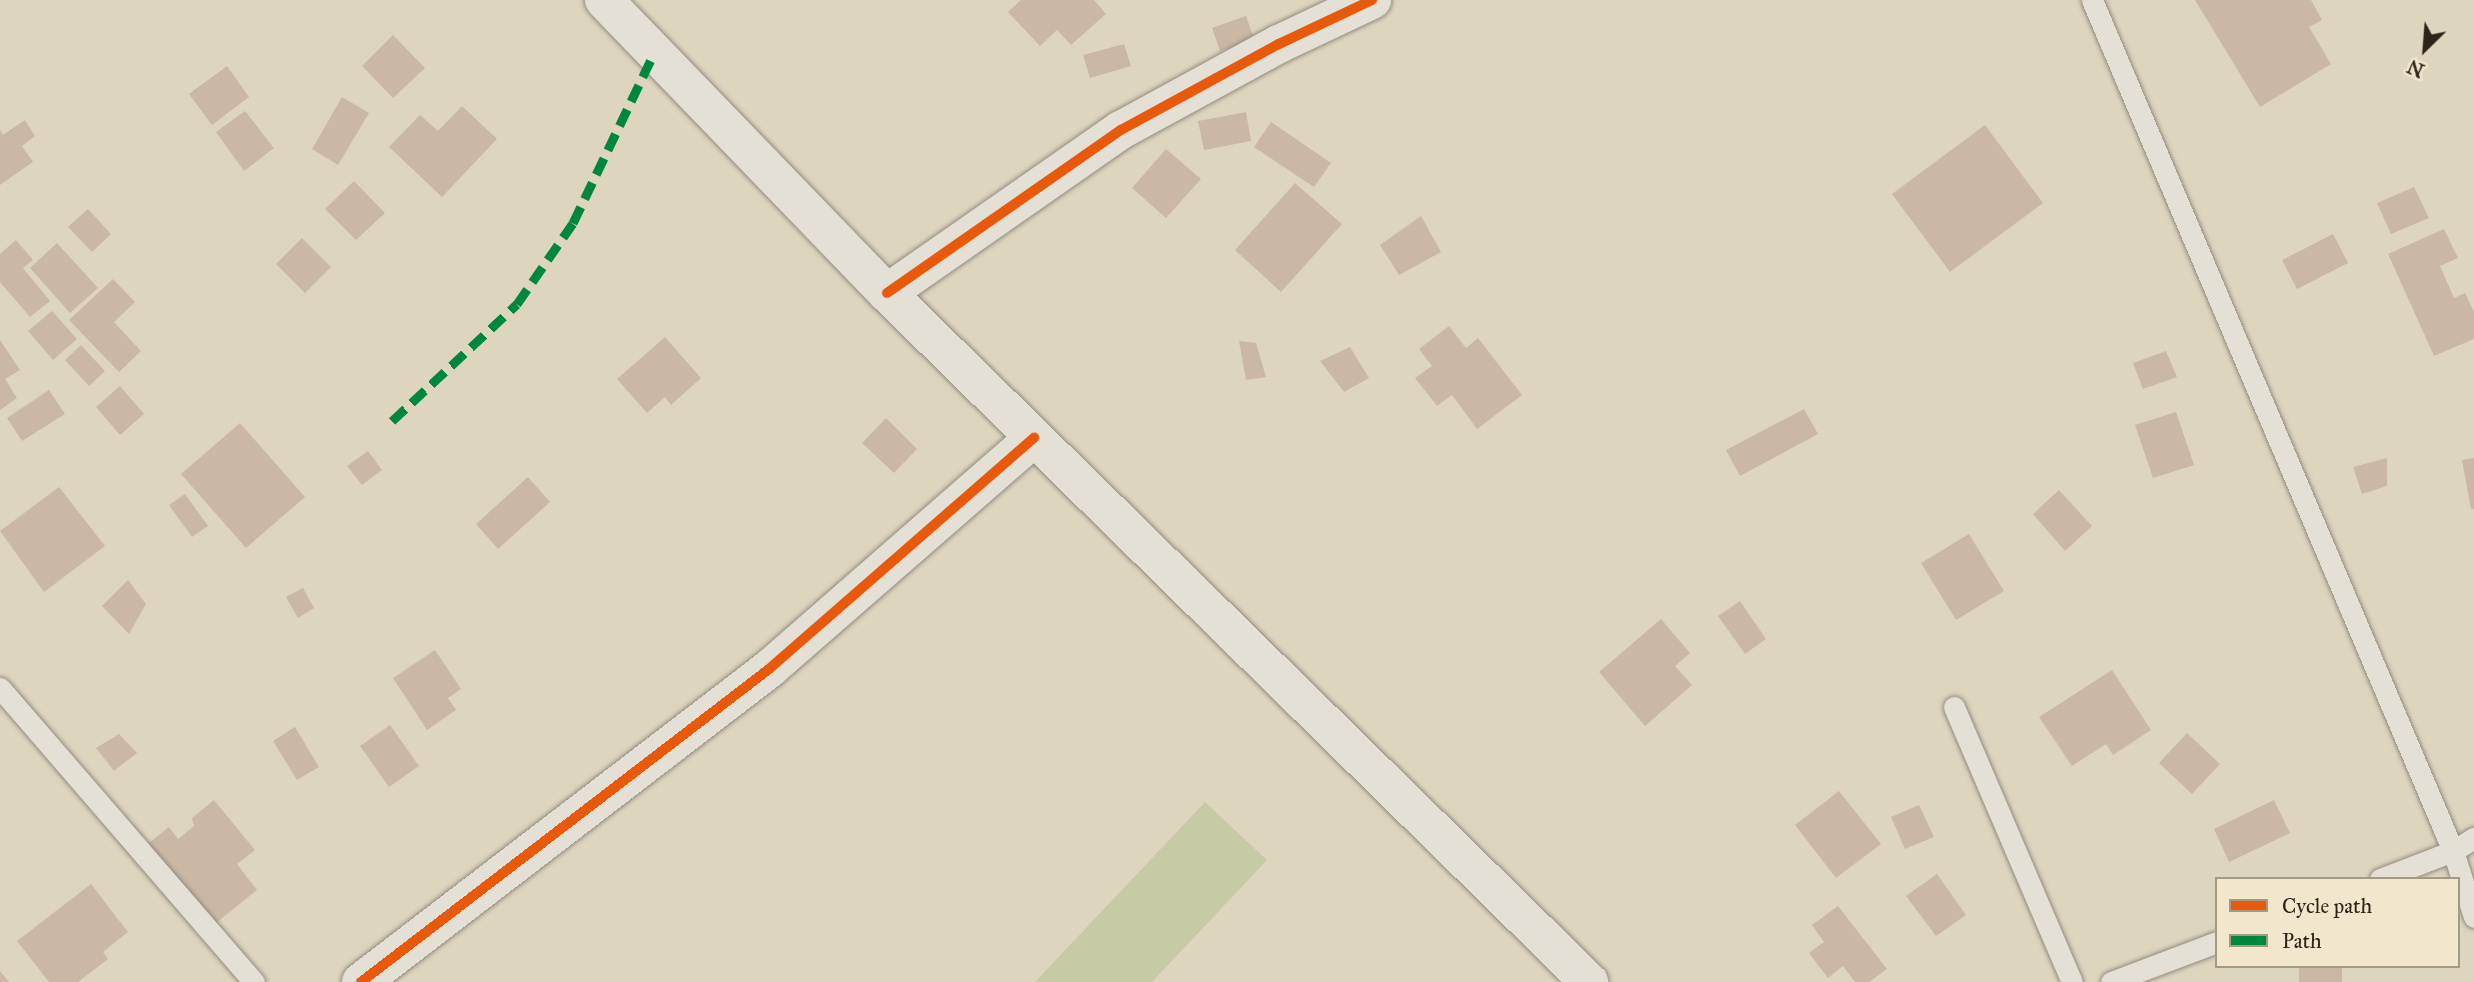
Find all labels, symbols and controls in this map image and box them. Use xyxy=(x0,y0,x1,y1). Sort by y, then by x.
north arrow xyxy=(2390,14,2460,84)
text: N xyxy=(2404,55,2428,82)
legend xyxy=(2215,877,2460,968)
text: Cycle path xyxy=(2282,893,2372,919)
text: Path xyxy=(2282,928,2322,954)

